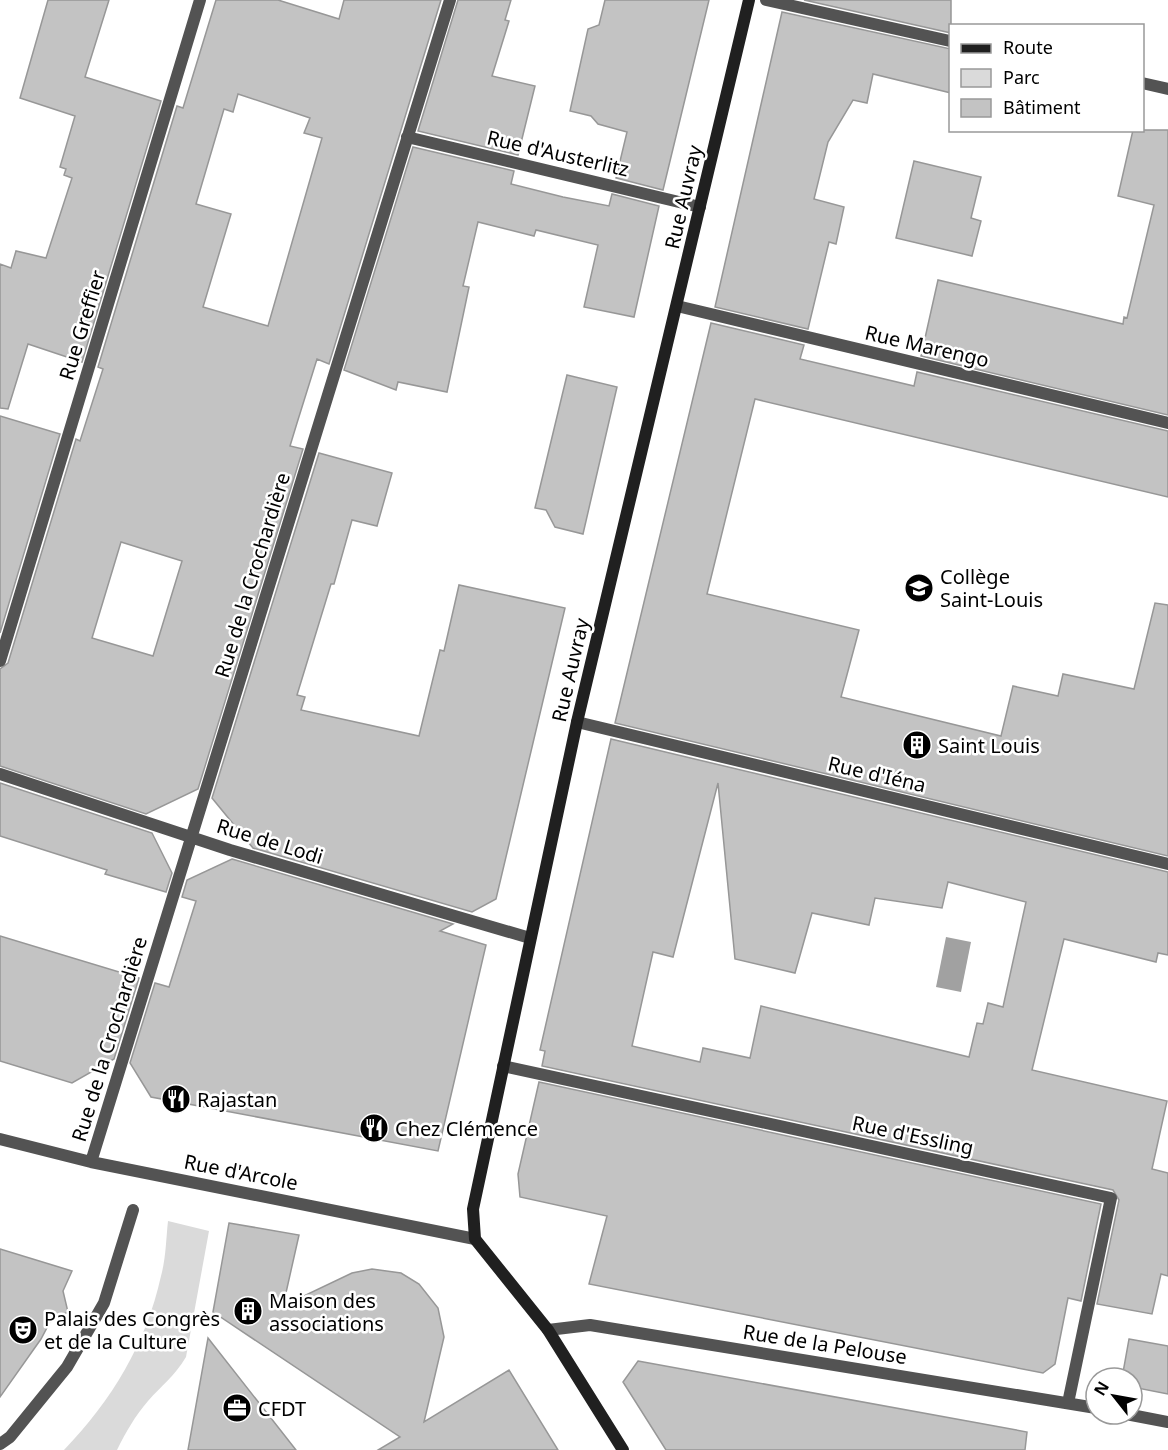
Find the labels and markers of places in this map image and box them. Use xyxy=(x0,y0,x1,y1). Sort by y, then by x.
place label: Collège Saint-Louis xyxy=(940,563,1043,613)
school or university icon: Collège Saint-Louis xyxy=(903,572,935,604)
building icon: Saint Louis xyxy=(901,729,933,761)
place label: Saint Louis xyxy=(938,732,1040,759)
restaurant icon: Rajastan xyxy=(160,1083,192,1115)
place label: Rajastan xyxy=(197,1086,277,1113)
restaurant icon: Chez Clémence xyxy=(358,1112,390,1144)
place label: Chez Clémence xyxy=(395,1115,538,1142)
place label: Maison des associations xyxy=(269,1287,384,1337)
building icon: Maison des associations xyxy=(232,1295,264,1327)
place label: Palais des Congrès et de la Culture xyxy=(44,1305,220,1355)
theatre icon: Palais des Congrès et de la Culture xyxy=(7,1314,39,1346)
office icon: CFDT xyxy=(221,1392,253,1424)
place label: CFDT xyxy=(258,1395,306,1422)

